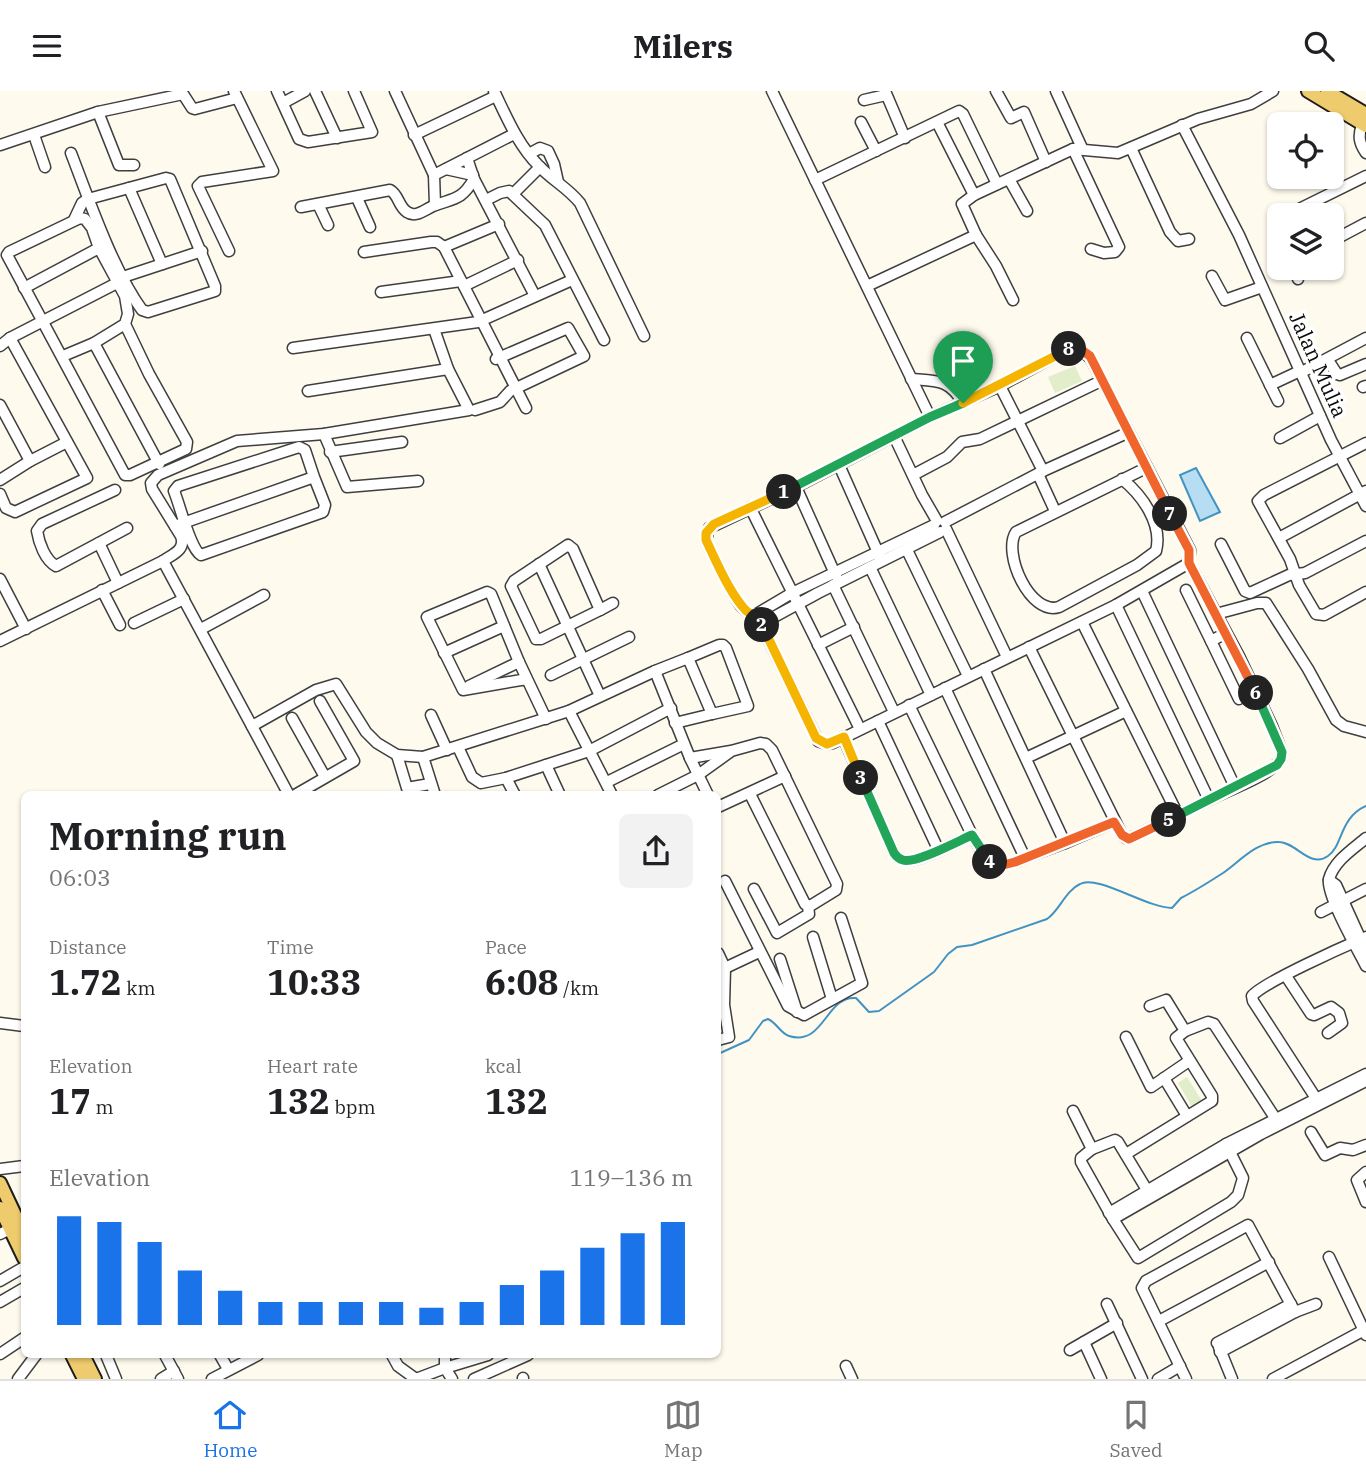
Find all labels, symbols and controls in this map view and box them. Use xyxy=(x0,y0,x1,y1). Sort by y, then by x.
text: Milers xyxy=(633,25,733,67)
icon: menu xyxy=(28,27,66,65)
icon: search xyxy=(1300,27,1338,65)
map controls xyxy=(1267,112,1344,280)
button: locate xyxy=(1267,112,1344,189)
button: layers xyxy=(1267,203,1344,280)
street label: Jalan Mulia xyxy=(1283,307,1355,422)
pin xyxy=(933,331,993,403)
pin: 8 xyxy=(1052,331,1086,367)
text: 8 xyxy=(1063,336,1074,360)
icon: arrive xyxy=(944,342,982,380)
pin: 1 xyxy=(766,475,802,509)
text: 1 xyxy=(778,479,789,503)
pin: 7 xyxy=(1152,497,1188,531)
text: 7 xyxy=(1164,501,1175,525)
pin: 2 xyxy=(744,607,780,643)
text: 2 xyxy=(756,612,767,636)
pin: 6 xyxy=(1238,675,1274,711)
text: 6 xyxy=(1250,680,1261,704)
pin: 3 xyxy=(844,761,878,795)
text: 3 xyxy=(855,765,866,789)
pin: 5 xyxy=(1152,803,1186,837)
text: 5 xyxy=(1163,807,1174,831)
text: Morning run xyxy=(49,811,287,860)
button: share xyxy=(619,814,693,888)
pin: 4 xyxy=(972,845,1007,879)
text: 4 xyxy=(984,849,995,873)
text: 06:03 xyxy=(49,862,111,892)
text: Distance xyxy=(49,935,127,959)
text: Time xyxy=(267,935,314,959)
text: Pace xyxy=(485,935,527,959)
text: 1.72 xyxy=(49,959,122,1005)
text: 10:33 xyxy=(267,959,362,1005)
text: 6:08 xyxy=(485,959,559,1005)
text: km xyxy=(122,976,156,1000)
text: /km xyxy=(559,976,599,1000)
text: Elevation xyxy=(49,1054,133,1078)
text: Heart rate xyxy=(267,1054,358,1078)
text: kcal xyxy=(485,1054,522,1078)
text: 17 xyxy=(49,1078,91,1124)
text: 132 xyxy=(267,1078,330,1124)
text: 132 xyxy=(485,1078,548,1124)
text: m xyxy=(91,1095,114,1119)
text: bpm xyxy=(330,1095,376,1119)
text: Elevation xyxy=(49,1162,150,1192)
text: 119–136 m xyxy=(569,1162,693,1192)
tab: Home xyxy=(203,1396,257,1462)
tab: Map xyxy=(664,1396,703,1462)
tab: Saved xyxy=(1109,1396,1163,1462)

